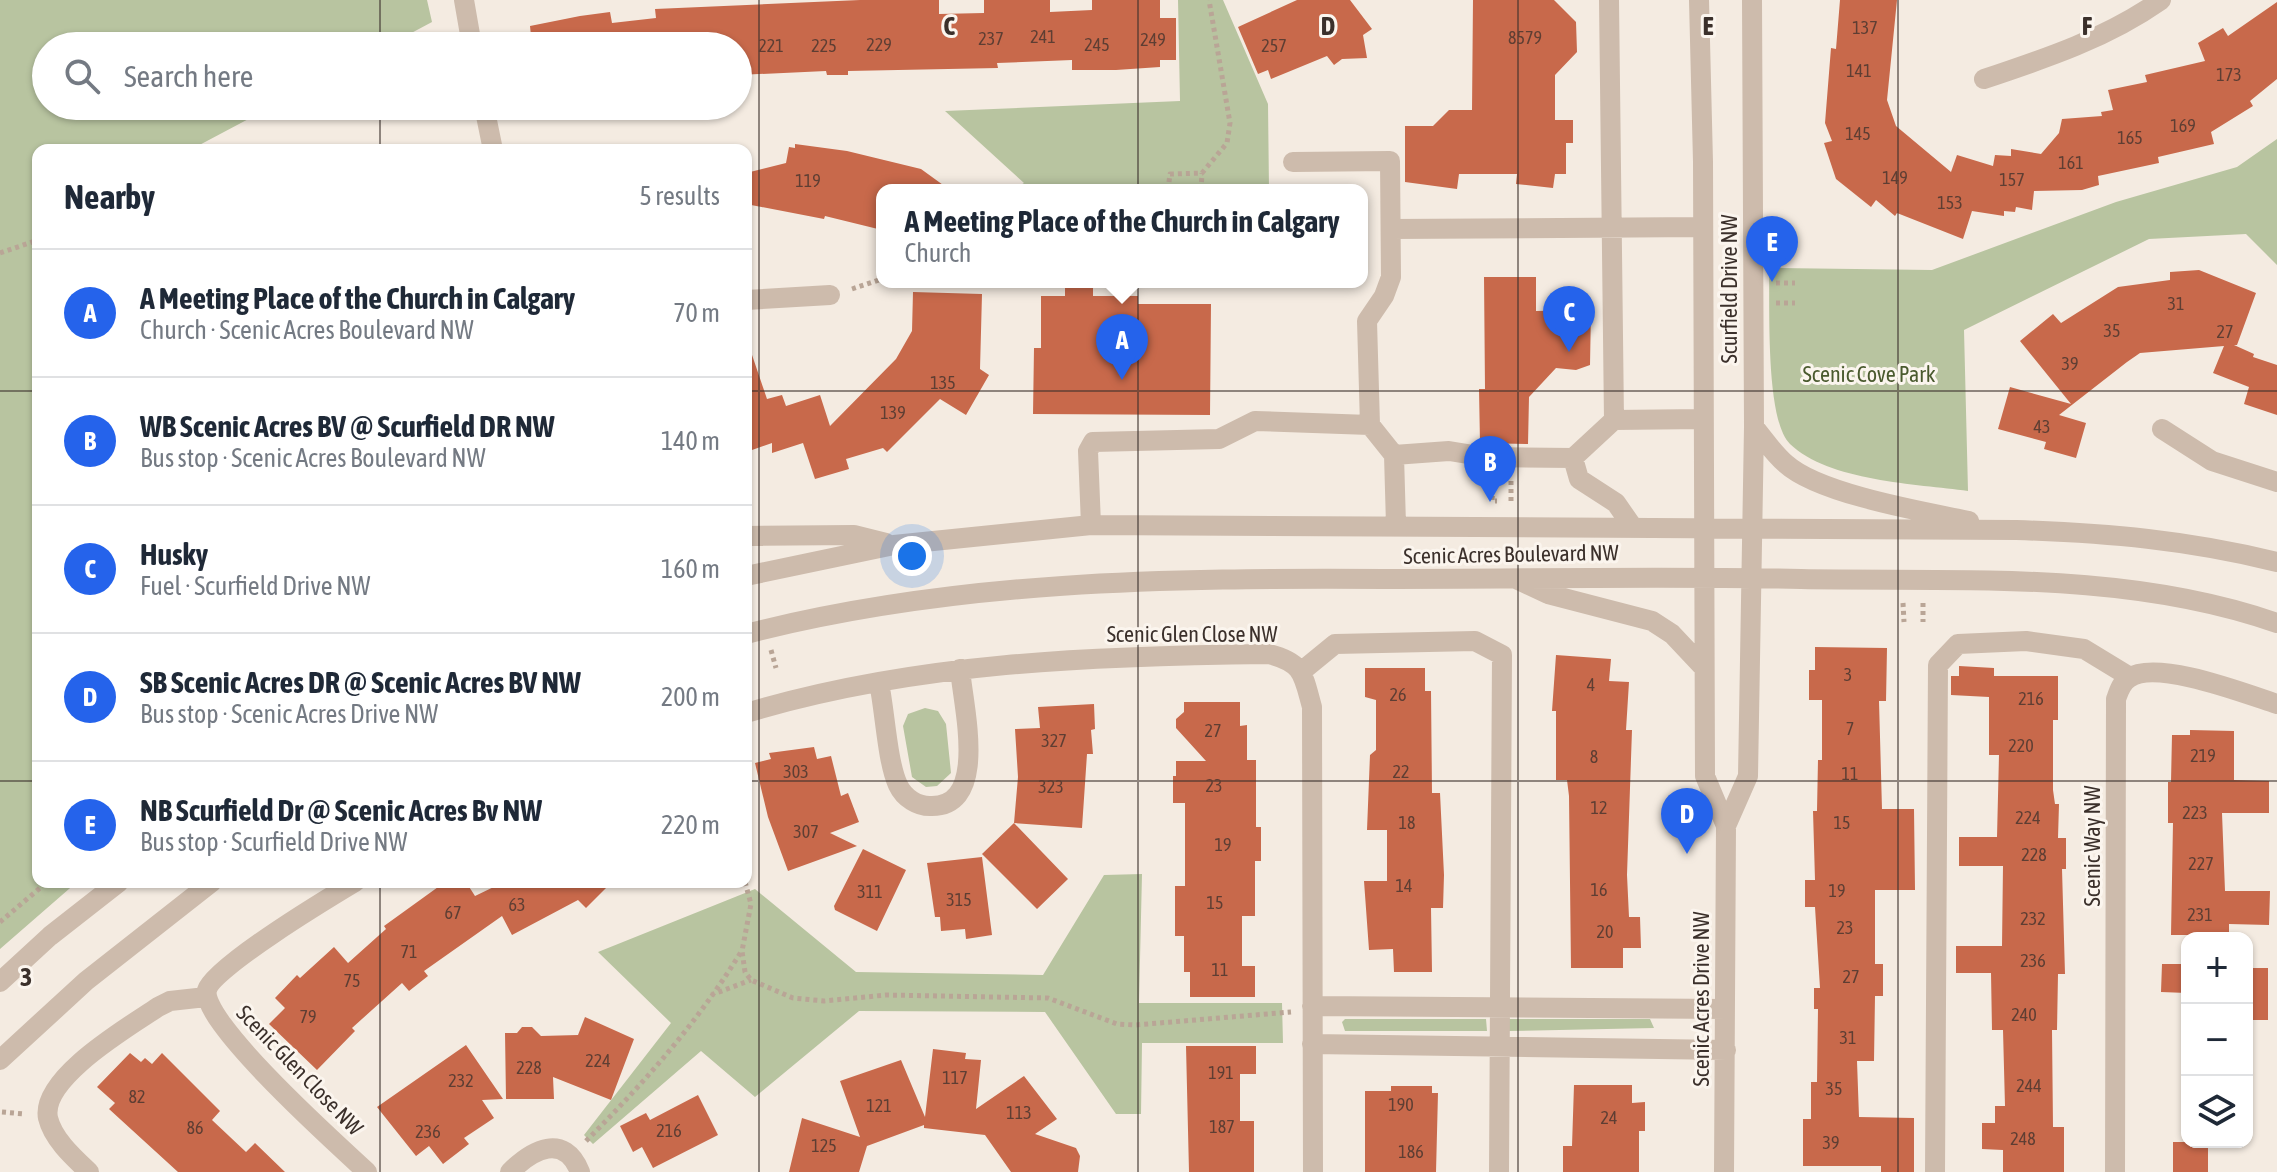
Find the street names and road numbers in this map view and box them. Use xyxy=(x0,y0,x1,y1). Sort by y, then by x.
street label: Scurfield Drive NW xyxy=(1716,214,1742,364)
street label: Scenic Acres Boulevard NW xyxy=(1403,539,1619,569)
street label: Scenic Glen Close NW xyxy=(1107,621,1277,647)
street label: Scenic Way NW xyxy=(2079,786,2105,906)
street label: Scenic Acres Drive NW xyxy=(1688,911,1714,1087)
street label: Scenic Glen Close NW xyxy=(231,1000,369,1140)

